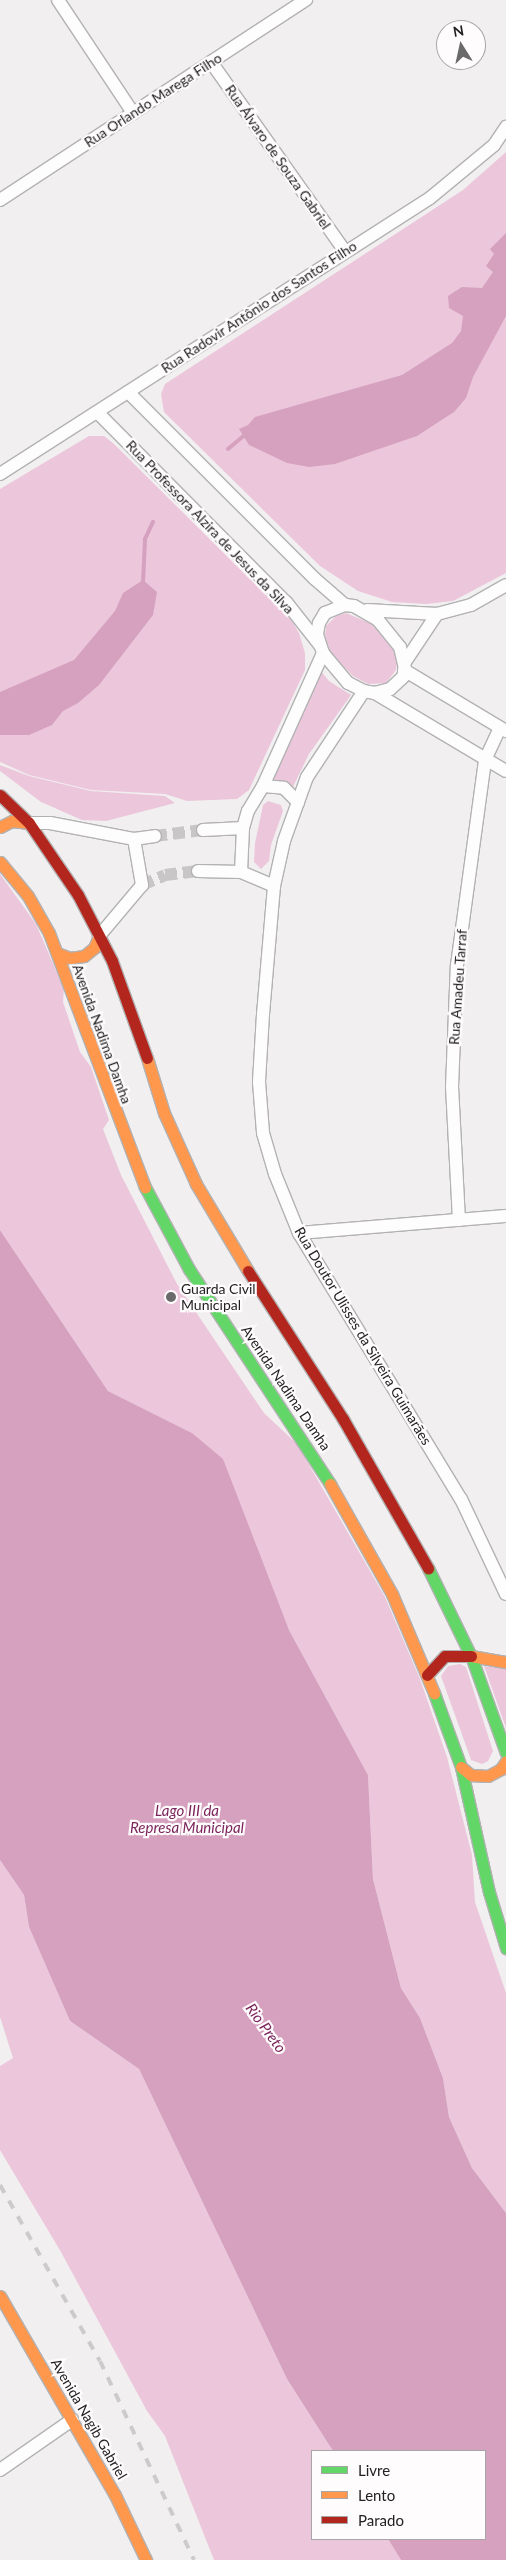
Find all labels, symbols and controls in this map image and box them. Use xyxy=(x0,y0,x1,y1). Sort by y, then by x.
north arrow xyxy=(436,20,486,70)
text: N xyxy=(452,21,465,40)
street label: Rua Orlando Marega Filho xyxy=(81,49,225,151)
street label: Rua Álvaro de Souza Gabriel xyxy=(221,81,335,233)
street label: Rua Radovir Antônio dos Santos Filho xyxy=(158,237,360,377)
street label: Rua Professora Alzira de Jesus da Silva xyxy=(122,437,298,617)
street label: Rua Amadeu Tarraf xyxy=(446,928,470,1046)
street label: Avenida Nadima Damha xyxy=(69,962,135,1106)
street label: Rua Doutor Ulisses da Silveira Guimarães xyxy=(291,1224,435,1448)
place label: Guarda Civil Municipal xyxy=(181,1281,256,1314)
marker: Guarda Civil Municipal xyxy=(165,1291,177,1303)
street label: Avenida Nadima Damha xyxy=(238,1322,334,1454)
water label: Lago III da Represa Municipal xyxy=(130,1801,244,1836)
water label: Rio Preto xyxy=(242,2000,290,2056)
street label: Avenida Nagib Gabriel xyxy=(48,2356,130,2482)
legend xyxy=(311,2450,486,2540)
text: Livre xyxy=(358,2461,390,2479)
text: Lento xyxy=(358,2486,395,2504)
text: Parado xyxy=(358,2511,404,2529)

